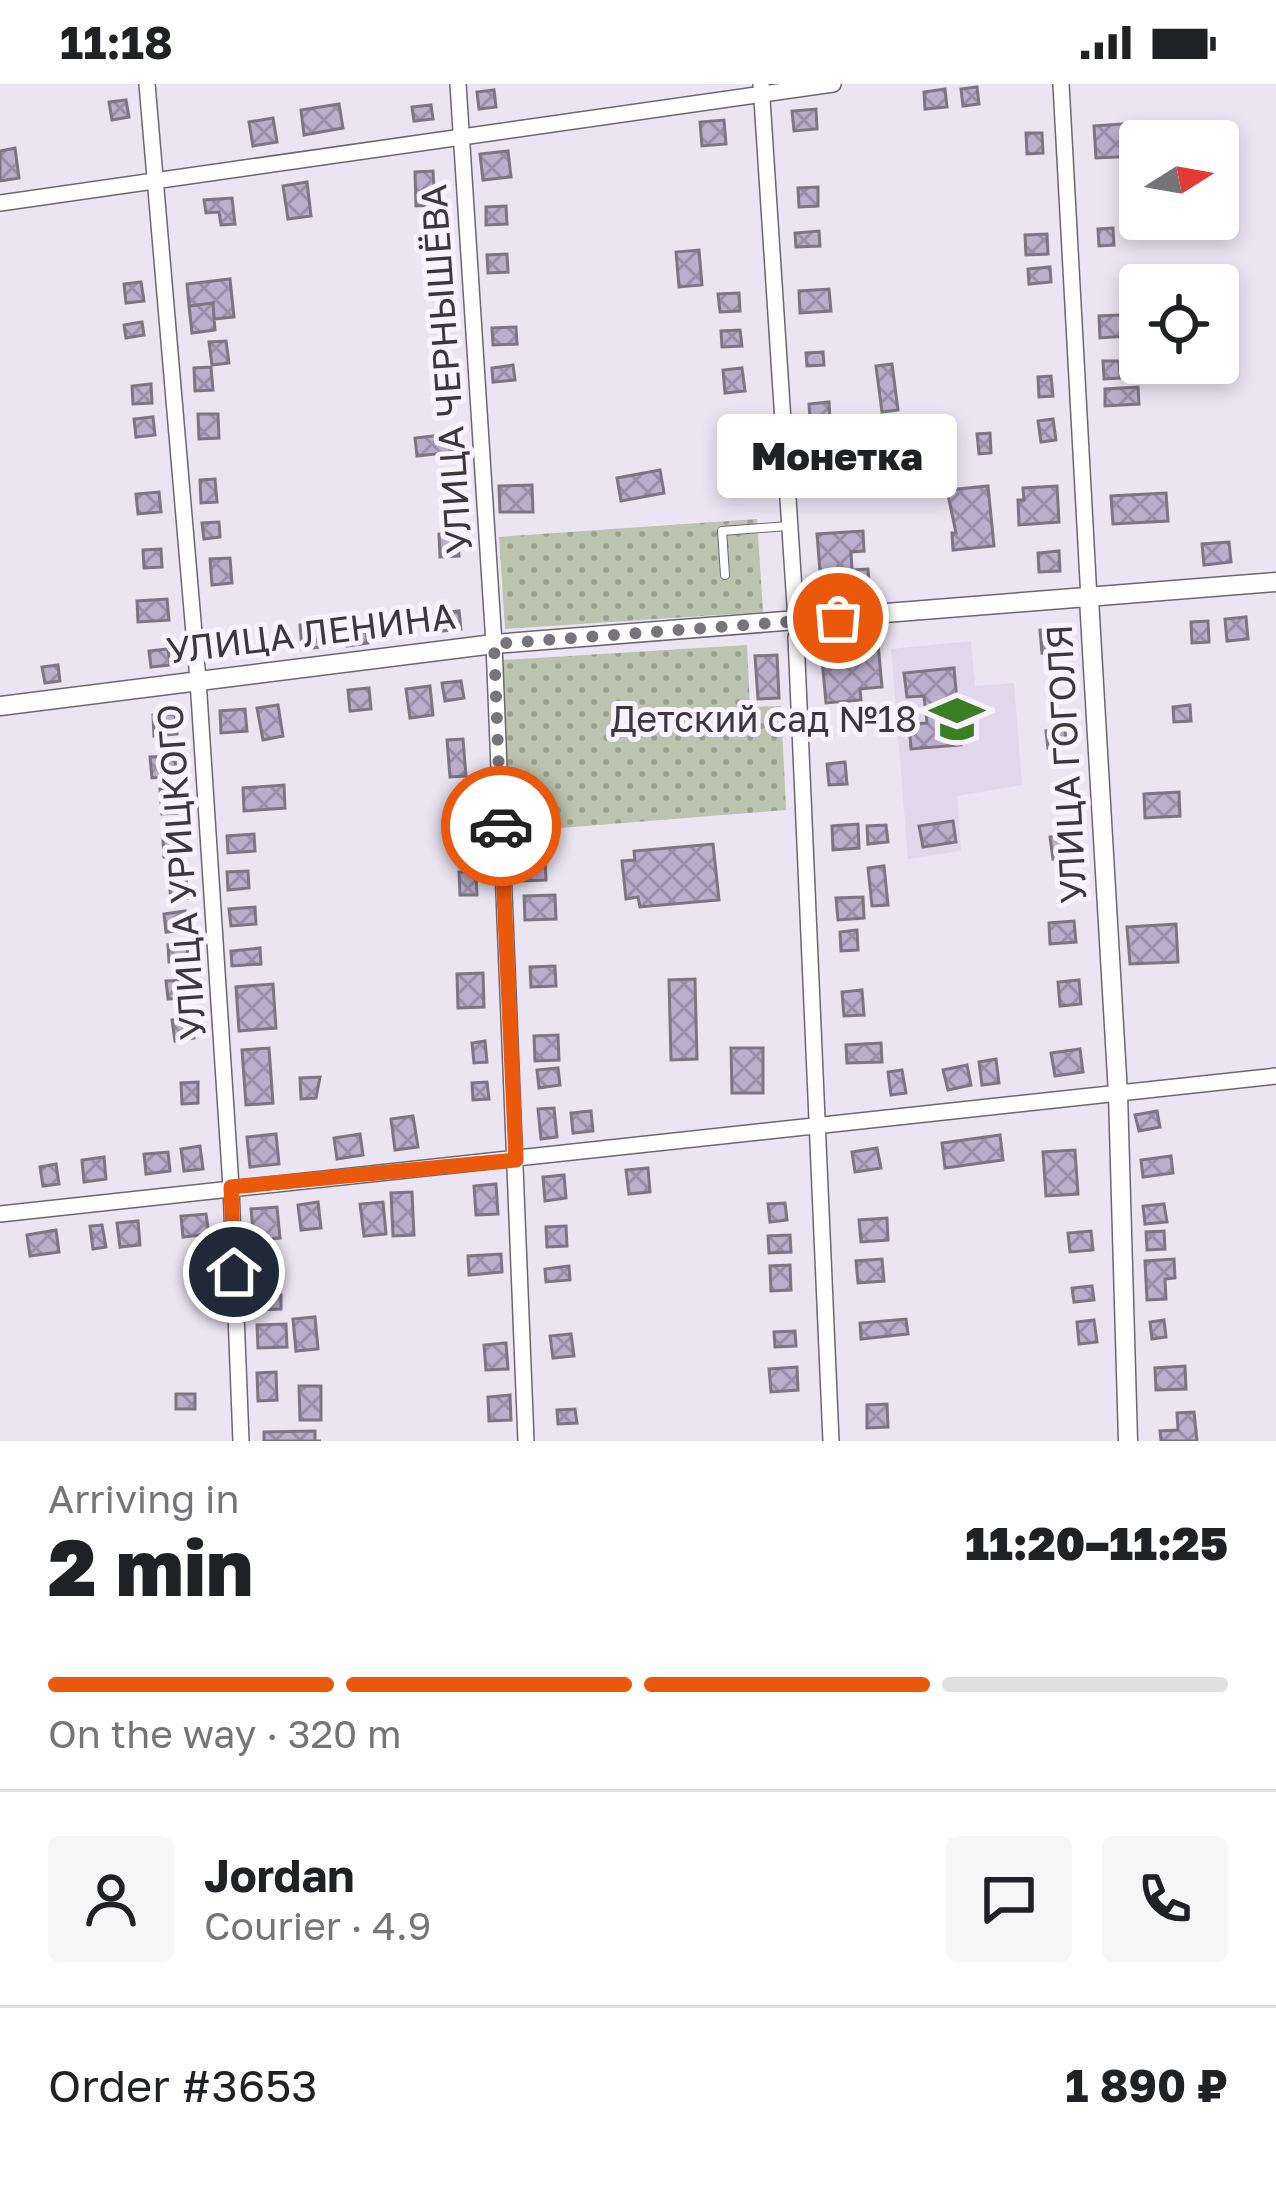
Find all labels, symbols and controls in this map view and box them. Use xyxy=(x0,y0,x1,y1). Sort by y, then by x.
text: 11:18 xyxy=(60,15,173,69)
north arrow xyxy=(1119,120,1239,240)
map controls xyxy=(1119,120,1239,384)
street label: УЛИЦА ЧЕРНЫШЁВА xyxy=(411,183,480,555)
button: locate xyxy=(1119,264,1239,384)
callout: Монетка xyxy=(718,414,958,498)
text: Монетка xyxy=(751,432,923,479)
pin xyxy=(787,567,889,669)
icon: bag xyxy=(805,585,871,651)
street label: УЛИЦА ЛЕНИНА xyxy=(164,593,458,672)
street label: УЛИЦА ГОГОЛЯ xyxy=(1037,623,1094,905)
school or university icon: Детский сад №18 xyxy=(928,690,986,748)
place label: Детский сад №18 xyxy=(610,697,917,740)
street label: УЛИЦА УРИЦКОГО xyxy=(147,703,214,1041)
courier xyxy=(441,766,561,886)
icon: car xyxy=(468,793,534,859)
pin xyxy=(183,1221,285,1323)
icon: home xyxy=(201,1239,267,1305)
text: Arriving in xyxy=(48,1475,239,1522)
text: 11:20–11:25 xyxy=(965,1516,1228,1570)
text: 2 min xyxy=(48,1520,253,1613)
text: On the way · 320 m xyxy=(48,1710,402,1757)
button: person xyxy=(48,1836,174,1962)
button: chat xyxy=(946,1836,1072,1962)
button: phone xyxy=(1102,1836,1228,1962)
text: Jordan xyxy=(204,1848,355,1902)
text: Courier · 4.9 xyxy=(204,1902,431,1949)
text: Order #3653 xyxy=(48,2058,318,2112)
text: 1 890 ₽ xyxy=(1065,2058,1228,2112)

